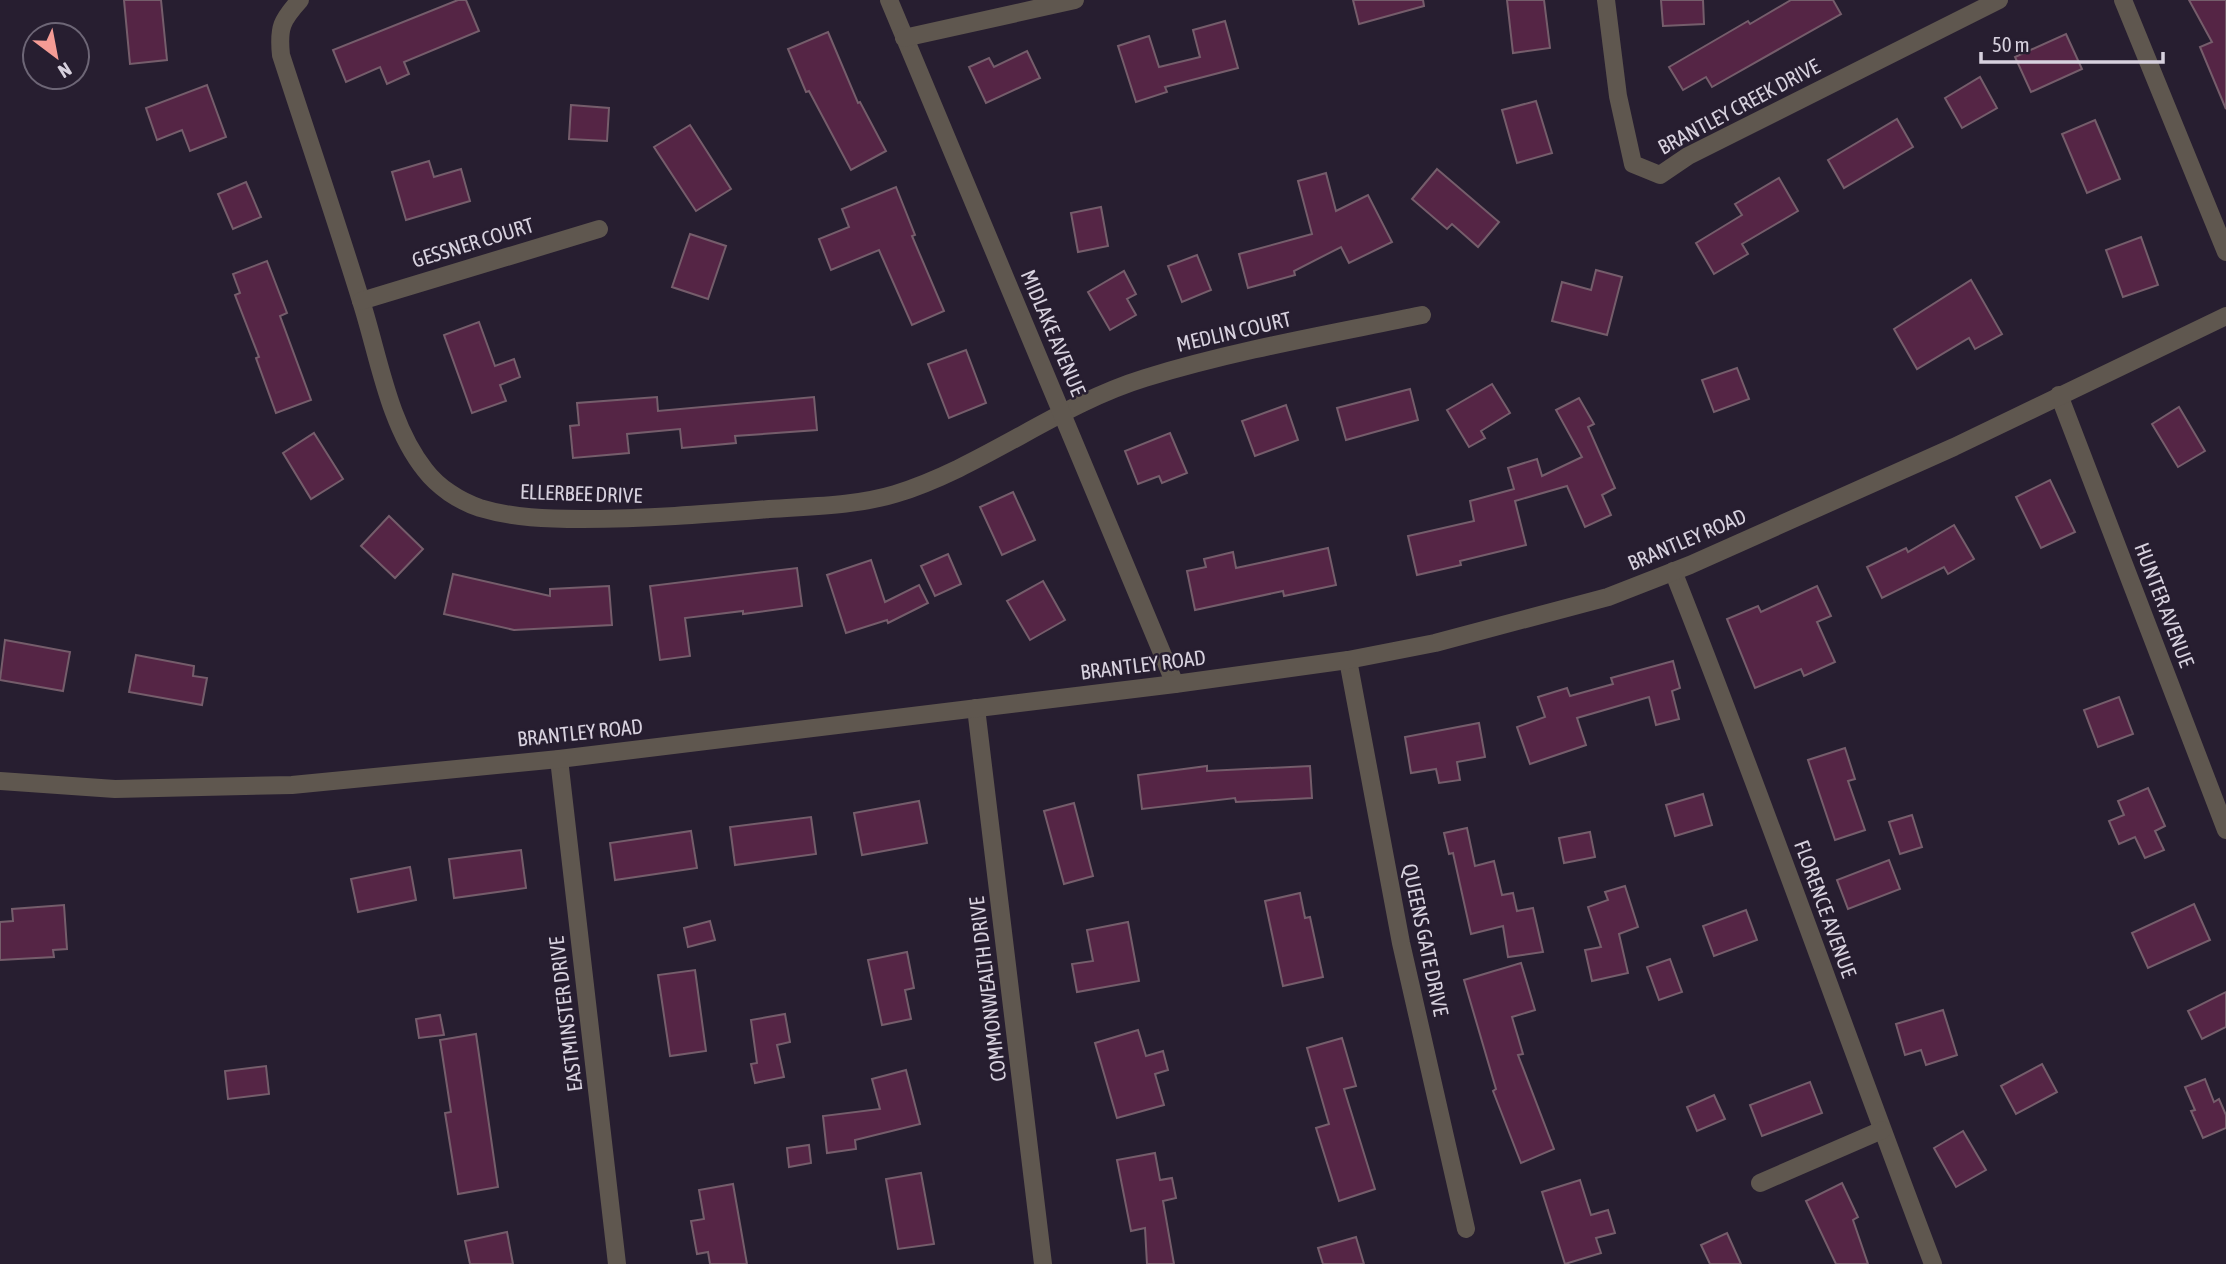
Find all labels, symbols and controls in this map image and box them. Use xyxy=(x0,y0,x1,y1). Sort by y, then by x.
north arrow xyxy=(21,21,91,91)
scale bar xyxy=(1981,21,2163,65)
text: 50 m xyxy=(1992,32,2030,56)
street label: BRANTLEY CREEK DRIVE xyxy=(1654,53,1823,159)
text: N xyxy=(54,58,76,83)
street label: GESSNER COURT xyxy=(409,212,536,272)
street label: MIDLAKE AVENUE xyxy=(1017,266,1091,399)
street label: MEDLIN COURT xyxy=(1174,306,1293,356)
street label: ELLERBEE DRIVE xyxy=(520,479,643,507)
street label: BRANTLEY ROAD xyxy=(1624,503,1749,575)
street label: HUNTER AVENUE xyxy=(2130,539,2200,670)
street label: BRANTLEY ROAD xyxy=(1079,644,1207,684)
street label: BRANTLEY ROAD xyxy=(516,713,644,751)
street label: FLORENCE AVENUE xyxy=(1790,837,1862,981)
street label: QUEENS GATE DRIVE xyxy=(1398,861,1454,1018)
street label: COMMONWEALTH DRIVE xyxy=(964,895,1010,1083)
street label: EASTMINSTER DRIVE xyxy=(544,935,586,1093)

